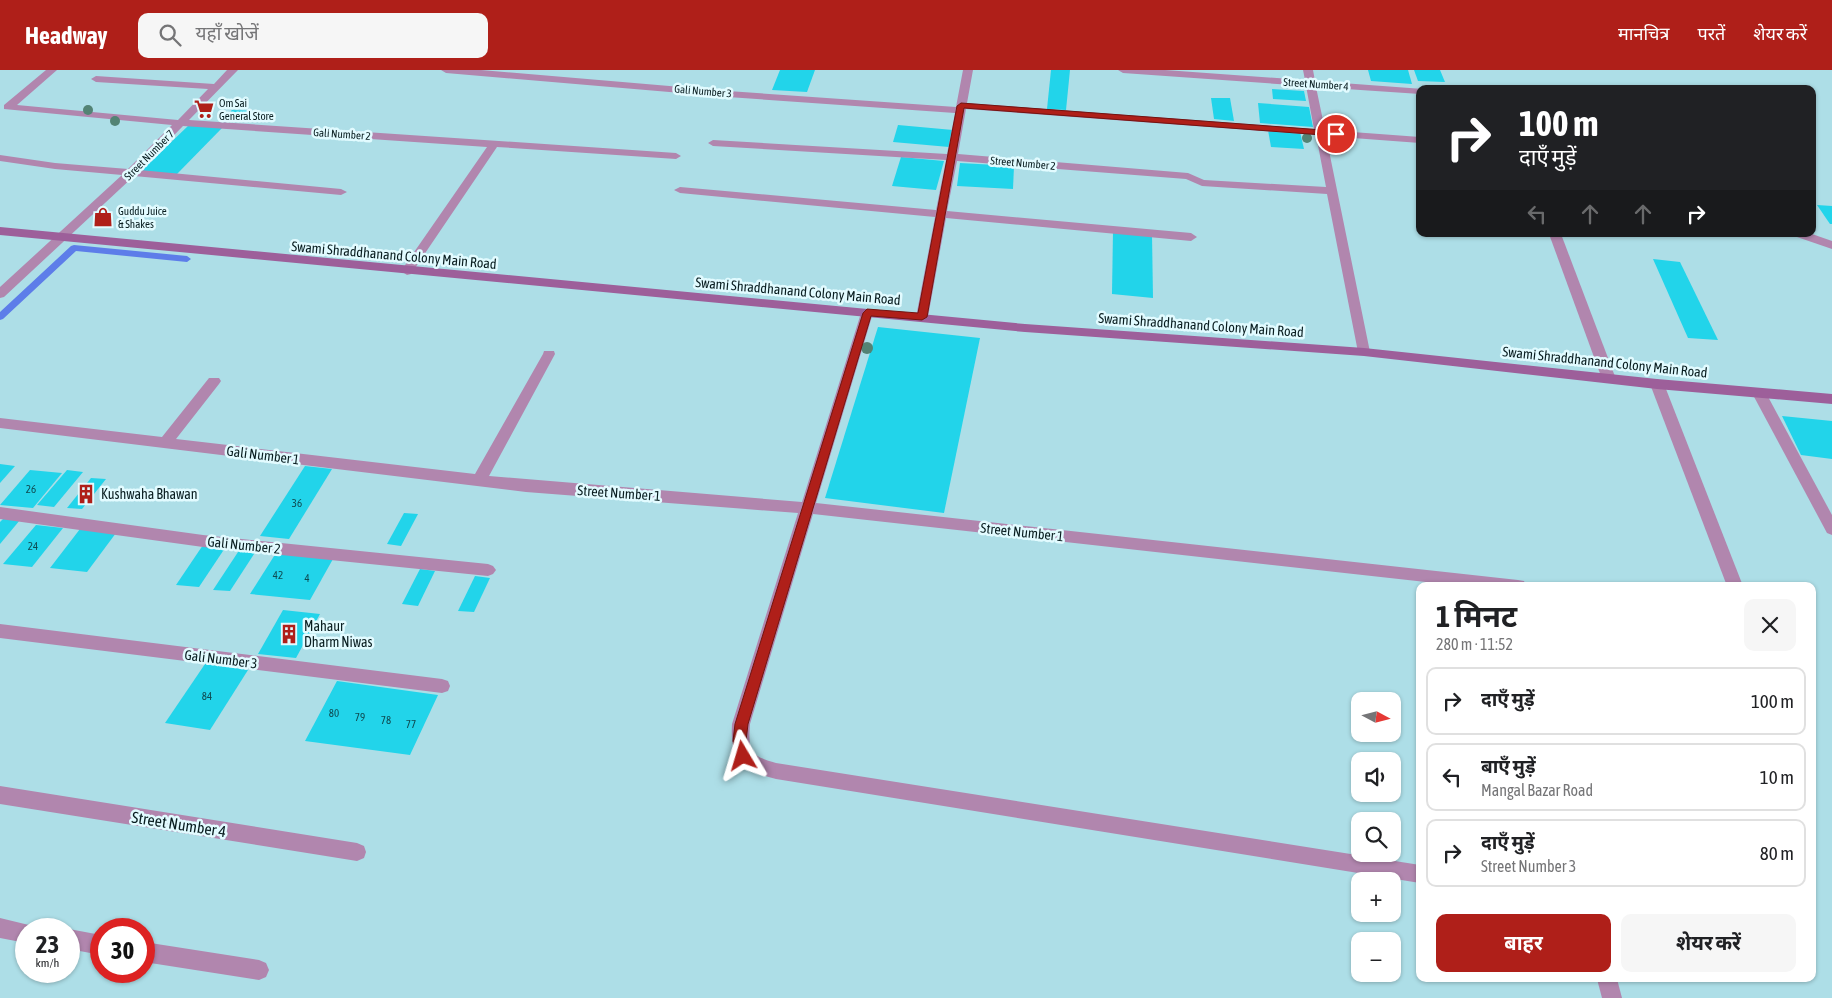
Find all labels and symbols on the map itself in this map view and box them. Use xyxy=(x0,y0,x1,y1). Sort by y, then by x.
street label: Street Number 4 xyxy=(1283,76,1349,92)
street label: Gali Number 3 xyxy=(674,83,732,99)
place label: Om Sai General Store xyxy=(219,97,274,122)
supermarket icon: Om Sai General Store xyxy=(193,98,215,120)
pin xyxy=(1315,113,1357,155)
street label: Gali Number 2 xyxy=(313,126,371,142)
street label: Street Number 7 xyxy=(122,128,176,182)
street label: Street Number 2 xyxy=(990,154,1056,172)
place label: Guddu Juice & Shakes xyxy=(118,205,167,230)
shop icon: Guddu Juice & Shakes xyxy=(92,206,114,228)
street label: Swami Shraddhanand Colony Main Road xyxy=(291,238,497,272)
street label: Swami Shraddhanand Colony Main Road xyxy=(695,274,901,308)
street label: Swami Shraddhanand Colony Main Road xyxy=(1098,310,1304,340)
street label: Swami Shraddhanand Colony Main Road xyxy=(1502,343,1708,381)
street label: Gali Number 1 xyxy=(226,443,300,467)
street label: Street Number 1 xyxy=(577,482,661,504)
house number: 26 xyxy=(26,483,36,495)
building icon: Kushwaha Bhawan xyxy=(75,483,97,505)
place label: Kushwaha Bhawan xyxy=(101,486,198,502)
house number: 36 xyxy=(292,497,302,509)
street label: Street Number 1 xyxy=(980,520,1064,544)
street label: Gali Number 2 xyxy=(207,533,281,557)
house number: 24 xyxy=(28,540,38,552)
house number: 42 xyxy=(273,569,283,581)
house number: 4 xyxy=(304,572,310,584)
place label: Mahaur Dharm Niwas xyxy=(304,618,372,650)
building icon: Mahaur Dharm Niwas xyxy=(278,623,300,645)
street label: Gali Number 3 xyxy=(184,647,258,671)
house number: 84 xyxy=(202,690,212,702)
north arrow xyxy=(1351,692,1401,742)
house number: 80 xyxy=(329,707,339,719)
house number: 79 xyxy=(355,711,365,723)
house number: 78 xyxy=(381,714,391,726)
house number: 77 xyxy=(406,718,416,730)
position arrow xyxy=(716,729,768,781)
street label: Street Number 4 xyxy=(131,808,227,840)
speed limit sign: 30 xyxy=(90,918,155,983)

